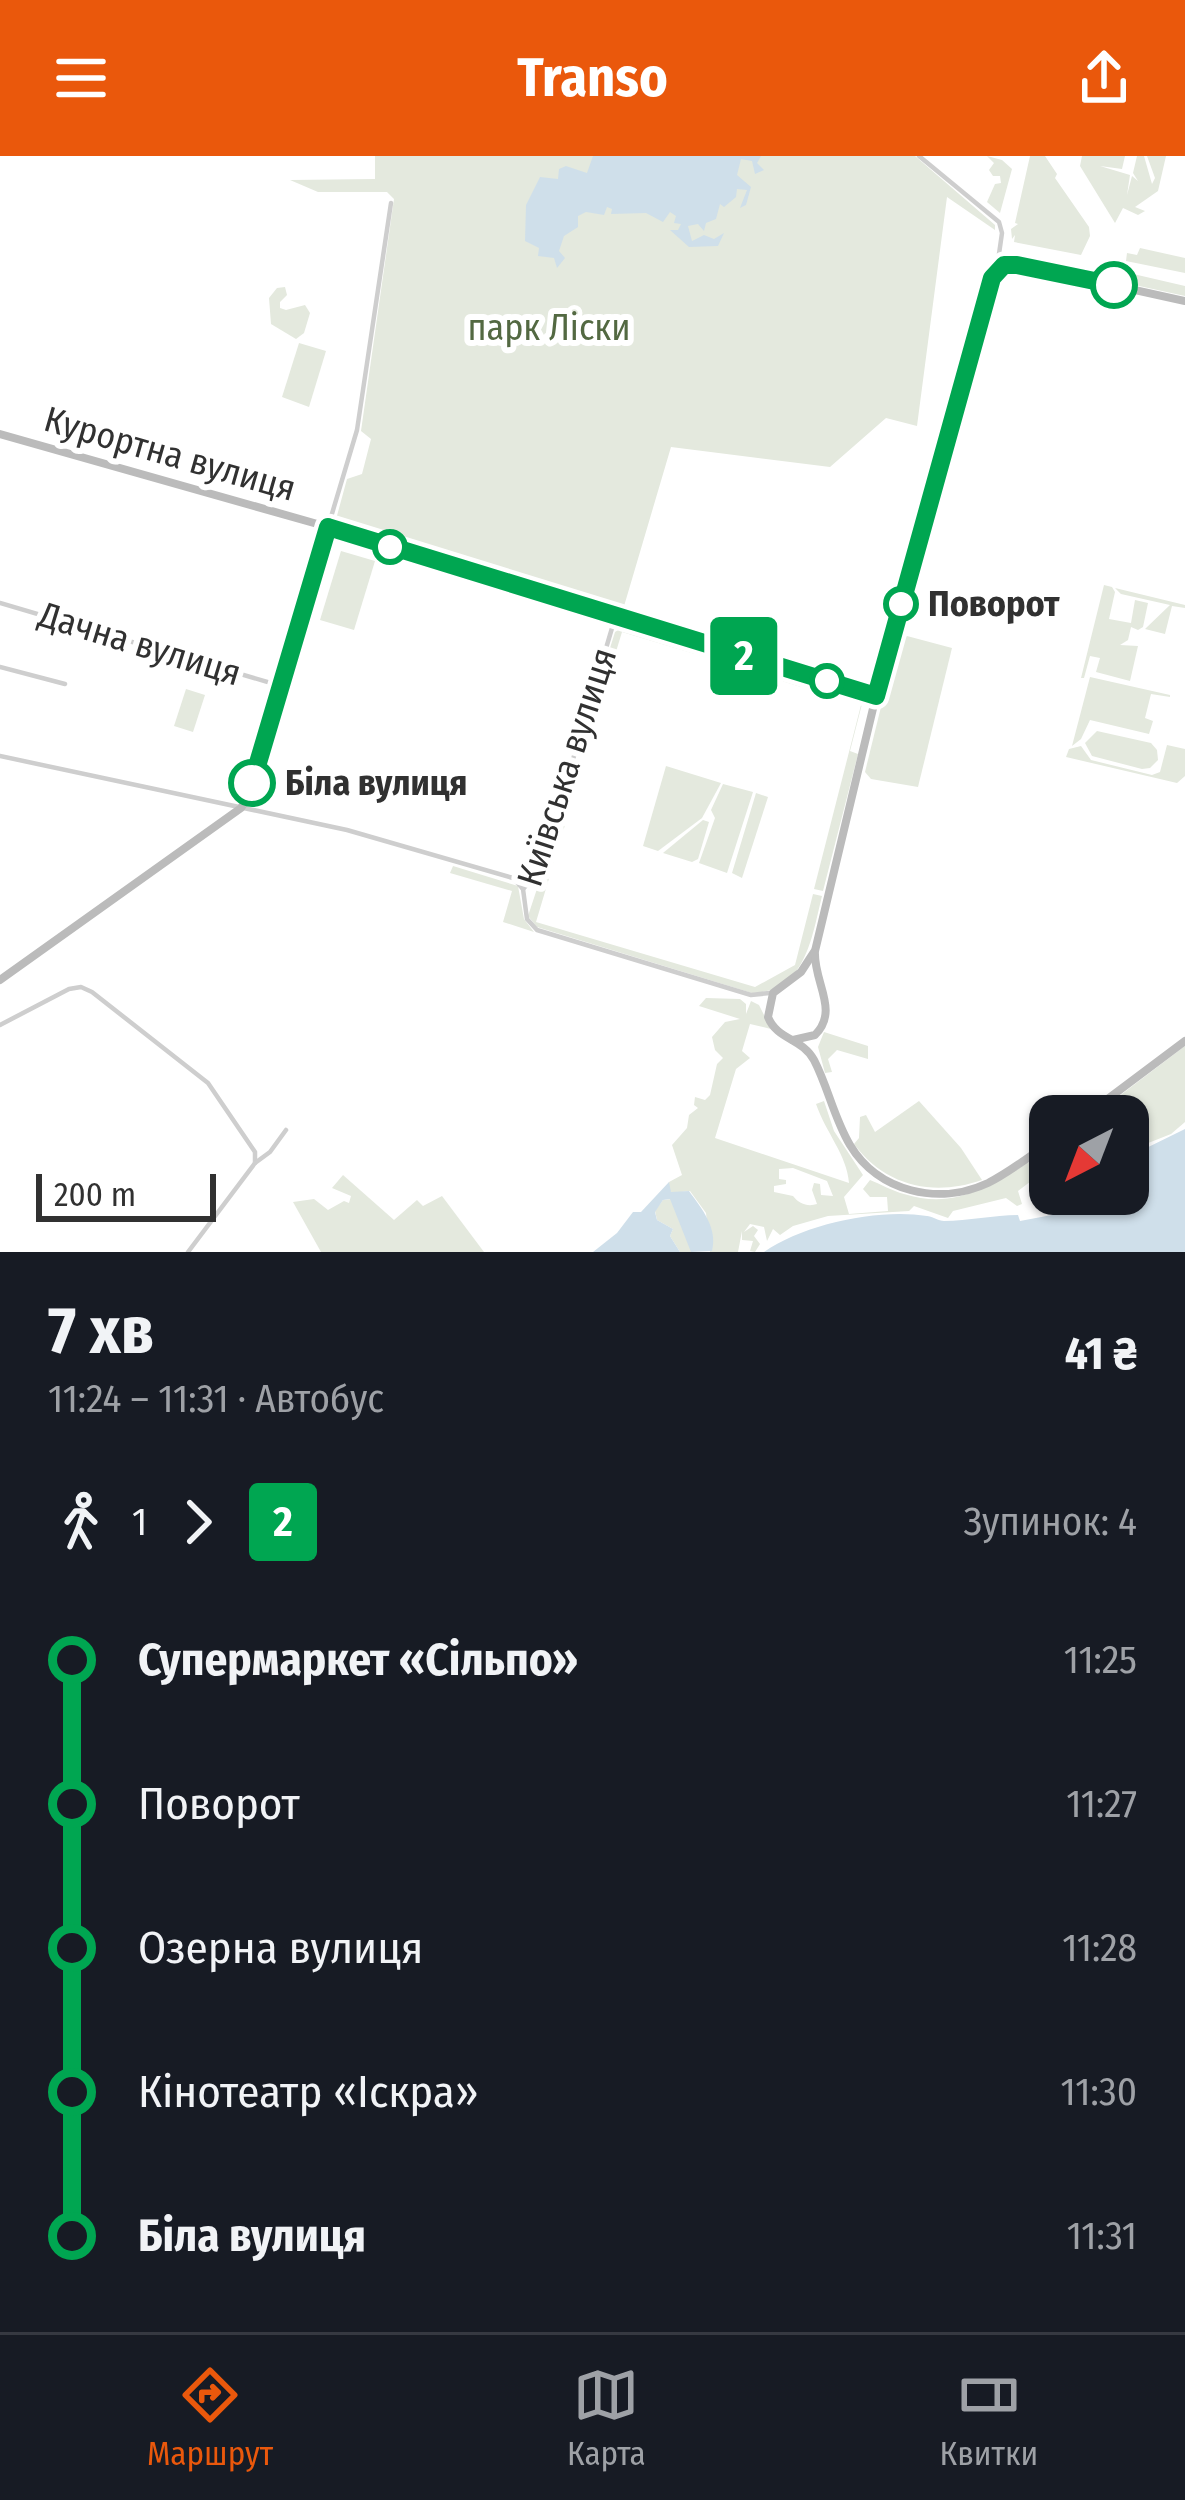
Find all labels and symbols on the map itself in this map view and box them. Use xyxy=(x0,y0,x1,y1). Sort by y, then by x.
unlabelled marker xyxy=(1092,263,1136,307)
park label: парк Ліски xyxy=(467,306,631,350)
street label: Курортна вулиця xyxy=(39,397,301,511)
unlabelled marker xyxy=(374,531,406,563)
place label: Поворот xyxy=(928,582,1060,626)
marker: Поворот xyxy=(885,588,917,620)
street label: Дачна вулиця xyxy=(33,592,246,696)
line badge: 2 xyxy=(705,617,783,695)
street label: Київська вулиця xyxy=(508,642,626,892)
unlabelled marker xyxy=(811,665,843,697)
marker: Біла вулиця xyxy=(230,761,274,805)
place label: Біла вулиця xyxy=(285,761,467,805)
north arrow xyxy=(1029,1095,1149,1215)
scale bar xyxy=(36,1168,216,1221)

